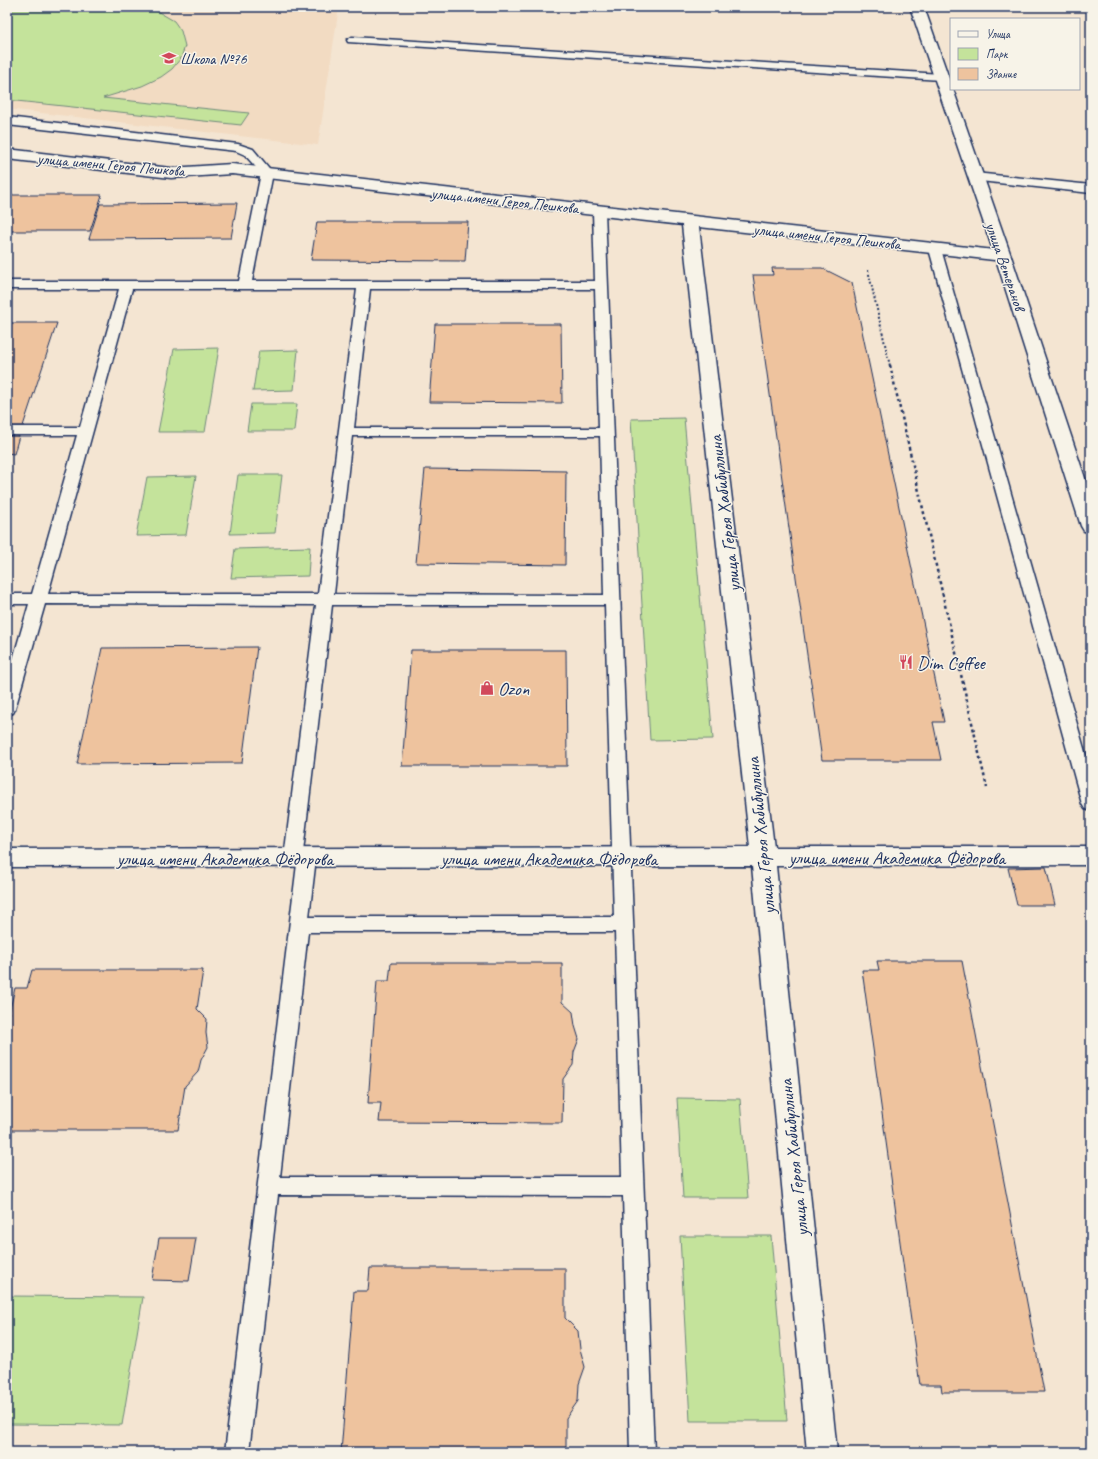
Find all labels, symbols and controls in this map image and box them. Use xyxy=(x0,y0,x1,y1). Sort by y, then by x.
legend xyxy=(950,18,1080,90)
text: Улица xyxy=(986,26,1011,42)
text: Парк xyxy=(986,46,1009,62)
place label: Школа №76 xyxy=(180,49,248,69)
school or university icon: Школа №76 xyxy=(161,50,177,66)
text: Здание xyxy=(986,66,1017,82)
street label: улица имени Героя Пешкова xyxy=(35,149,187,182)
street label: улица имени Героя Пешкова xyxy=(429,183,581,219)
street label: улица имени Героя Пешкова xyxy=(751,219,903,255)
street label: улица Ветеранов xyxy=(980,219,1030,316)
street label: улица Героя Хабибуллина xyxy=(703,433,747,595)
place label: Dim Coffee xyxy=(917,651,987,675)
restaurant icon: Dim Coffee xyxy=(898,654,914,670)
place label: Ozon xyxy=(498,677,530,701)
shop icon: Ozon xyxy=(479,680,495,696)
street label: улица Героя Хабибуллина xyxy=(741,755,781,917)
street label: улица имени Академика Фёдорова xyxy=(788,846,1007,870)
street label: улица имени Академика Фёдорова xyxy=(116,847,335,871)
street label: улица имени Академика Фёдорова xyxy=(440,847,659,871)
street label: улица Героя Хабибуллина xyxy=(774,1077,814,1239)

